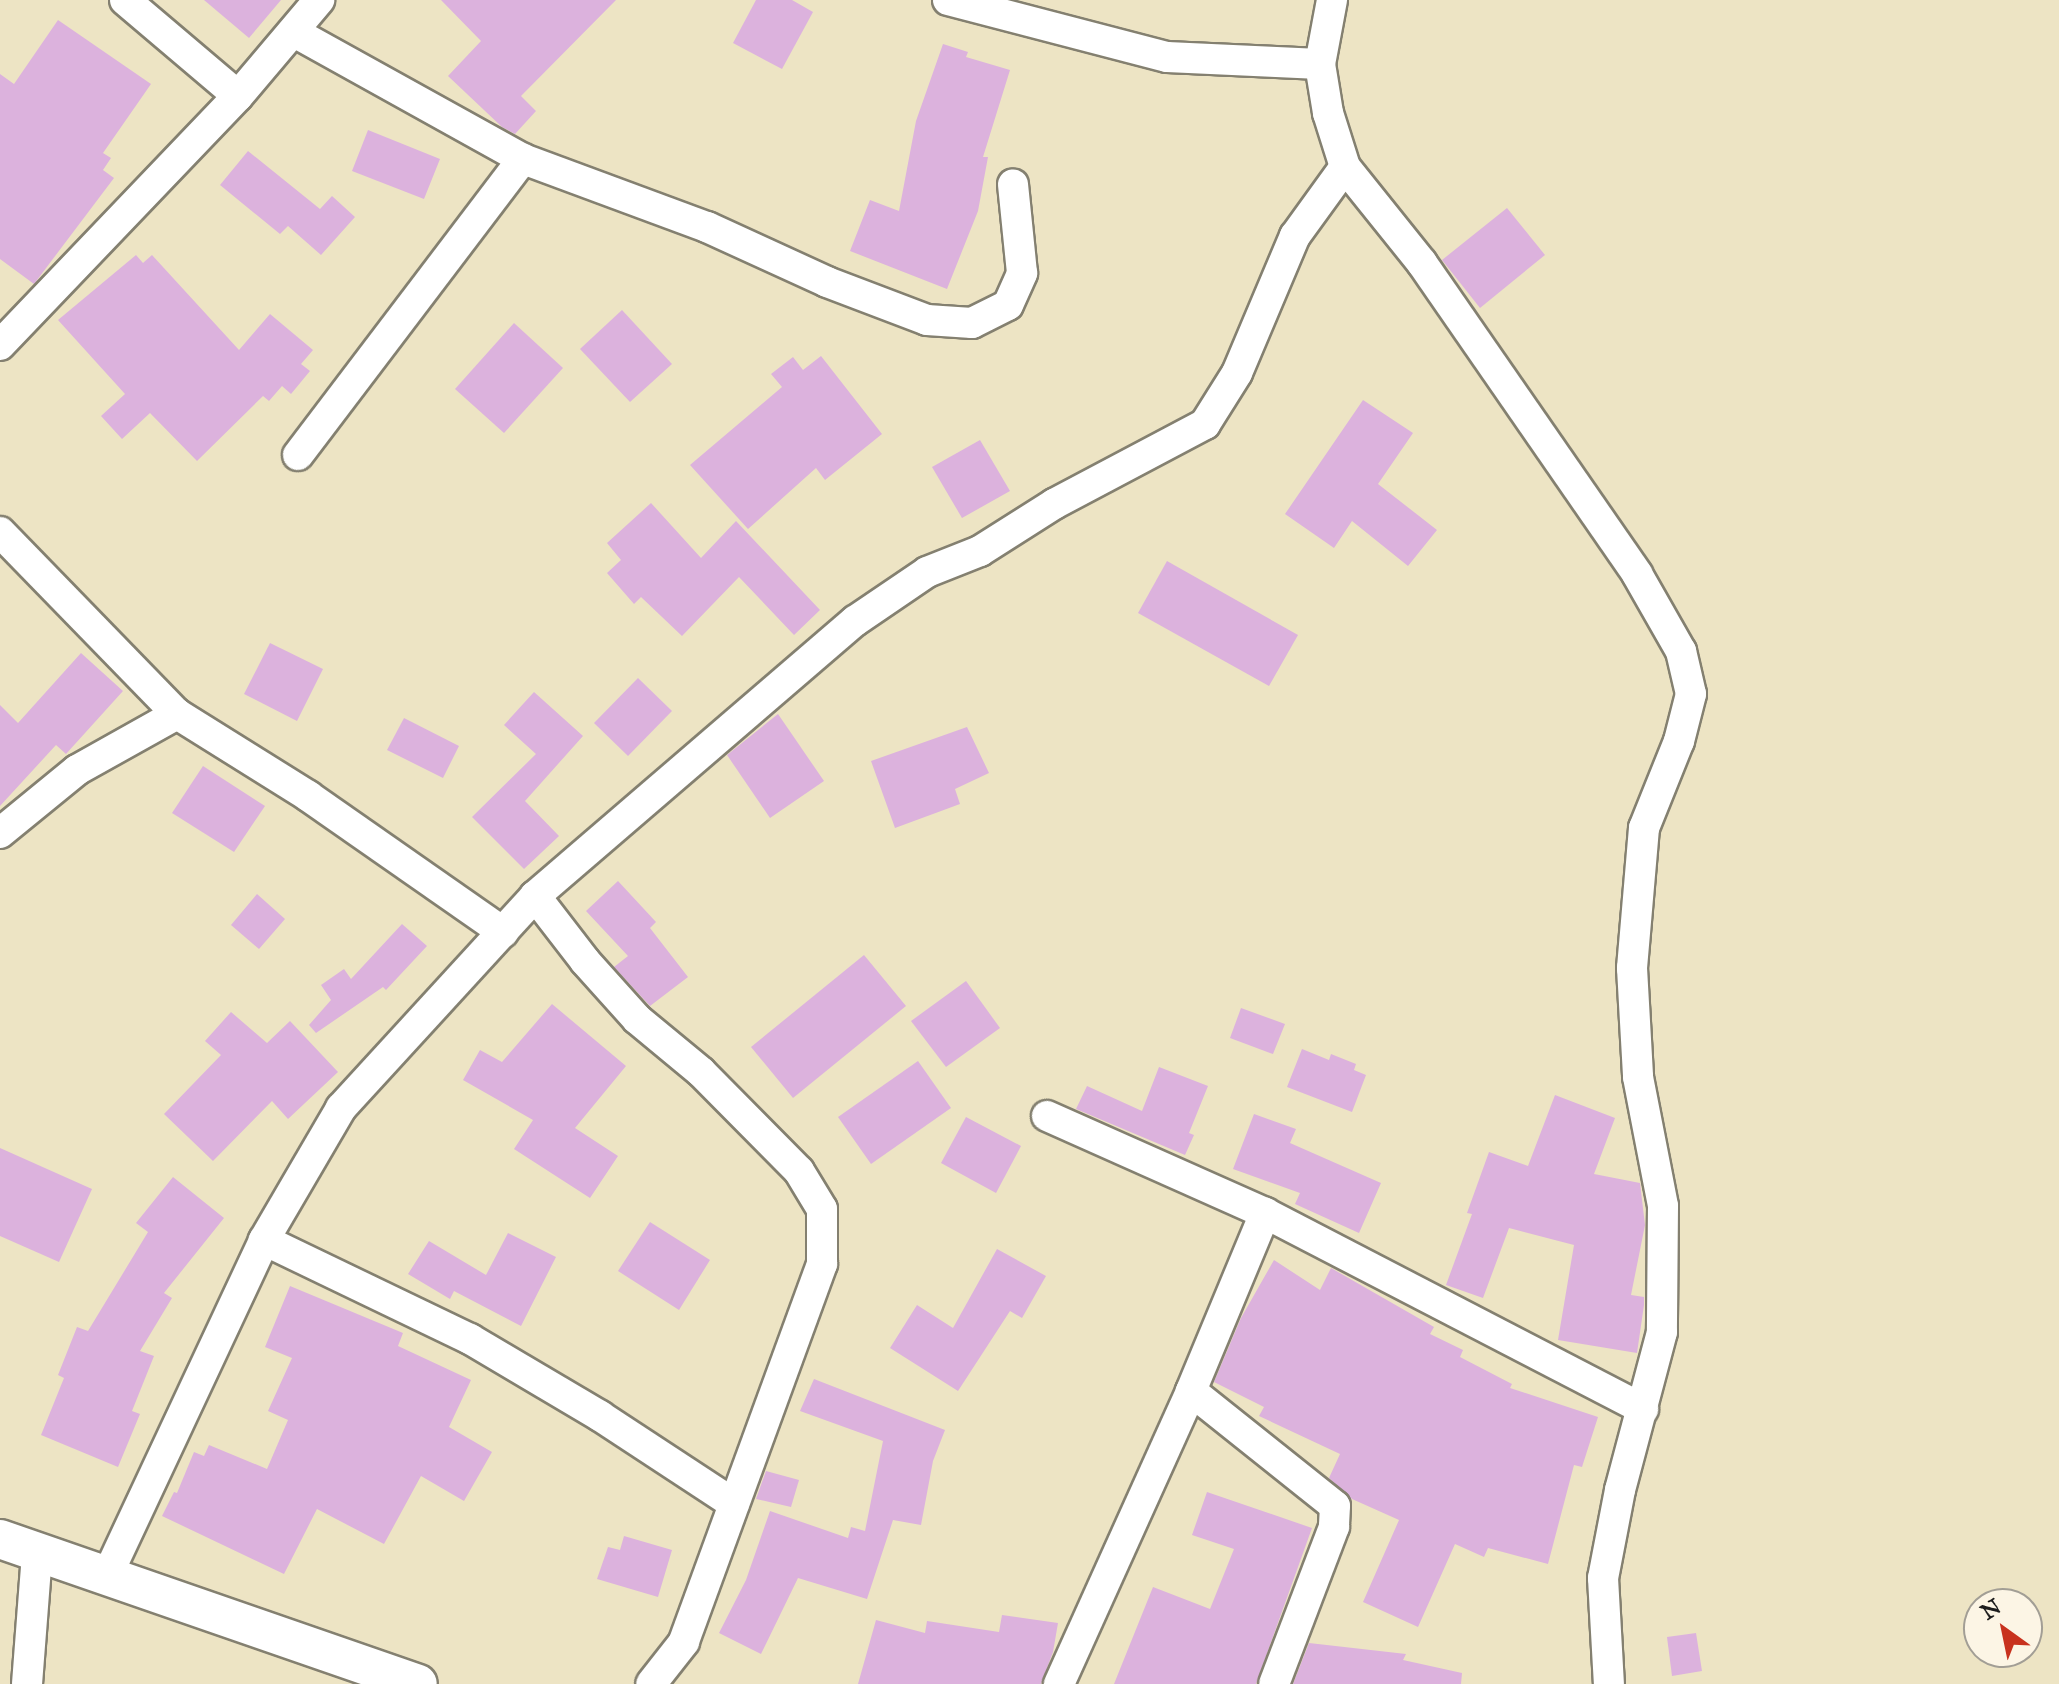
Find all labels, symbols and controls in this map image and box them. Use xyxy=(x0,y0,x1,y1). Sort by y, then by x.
north arrow xyxy=(1963,1588,2043,1668)
text: N xyxy=(1976,1593,2006,1626)

